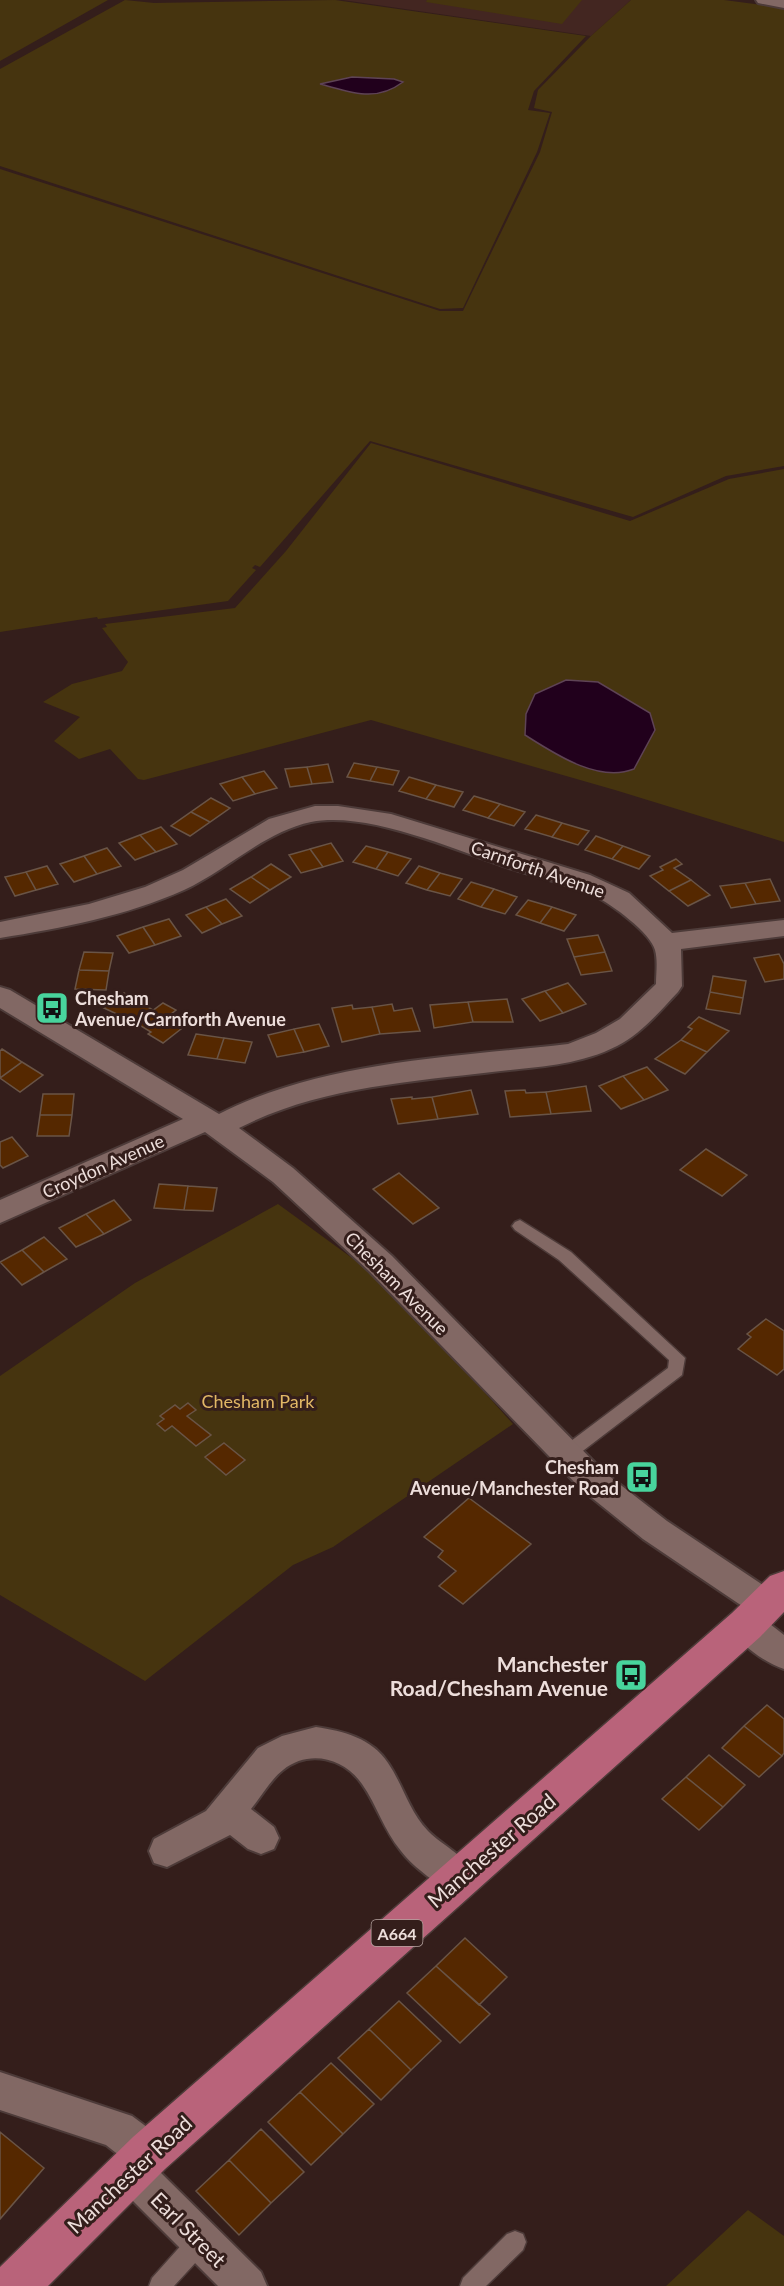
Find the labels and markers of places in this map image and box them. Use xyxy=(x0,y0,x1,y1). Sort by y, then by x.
place label: Chesham Avenue/Carnforth Avenue xyxy=(74,987,286,1030)
bus stop icon: Chesham Avenue/Carnforth Avenue xyxy=(34,990,70,1026)
place label: Chesham Avenue/Manchester Road xyxy=(409,1456,619,1499)
bus stop icon: Chesham Avenue/Manchester Road xyxy=(624,1459,660,1495)
place label: Manchester Road/Chesham Avenue xyxy=(390,1651,608,1700)
bus stop icon: Manchester Road/Chesham Avenue xyxy=(613,1657,649,1693)

